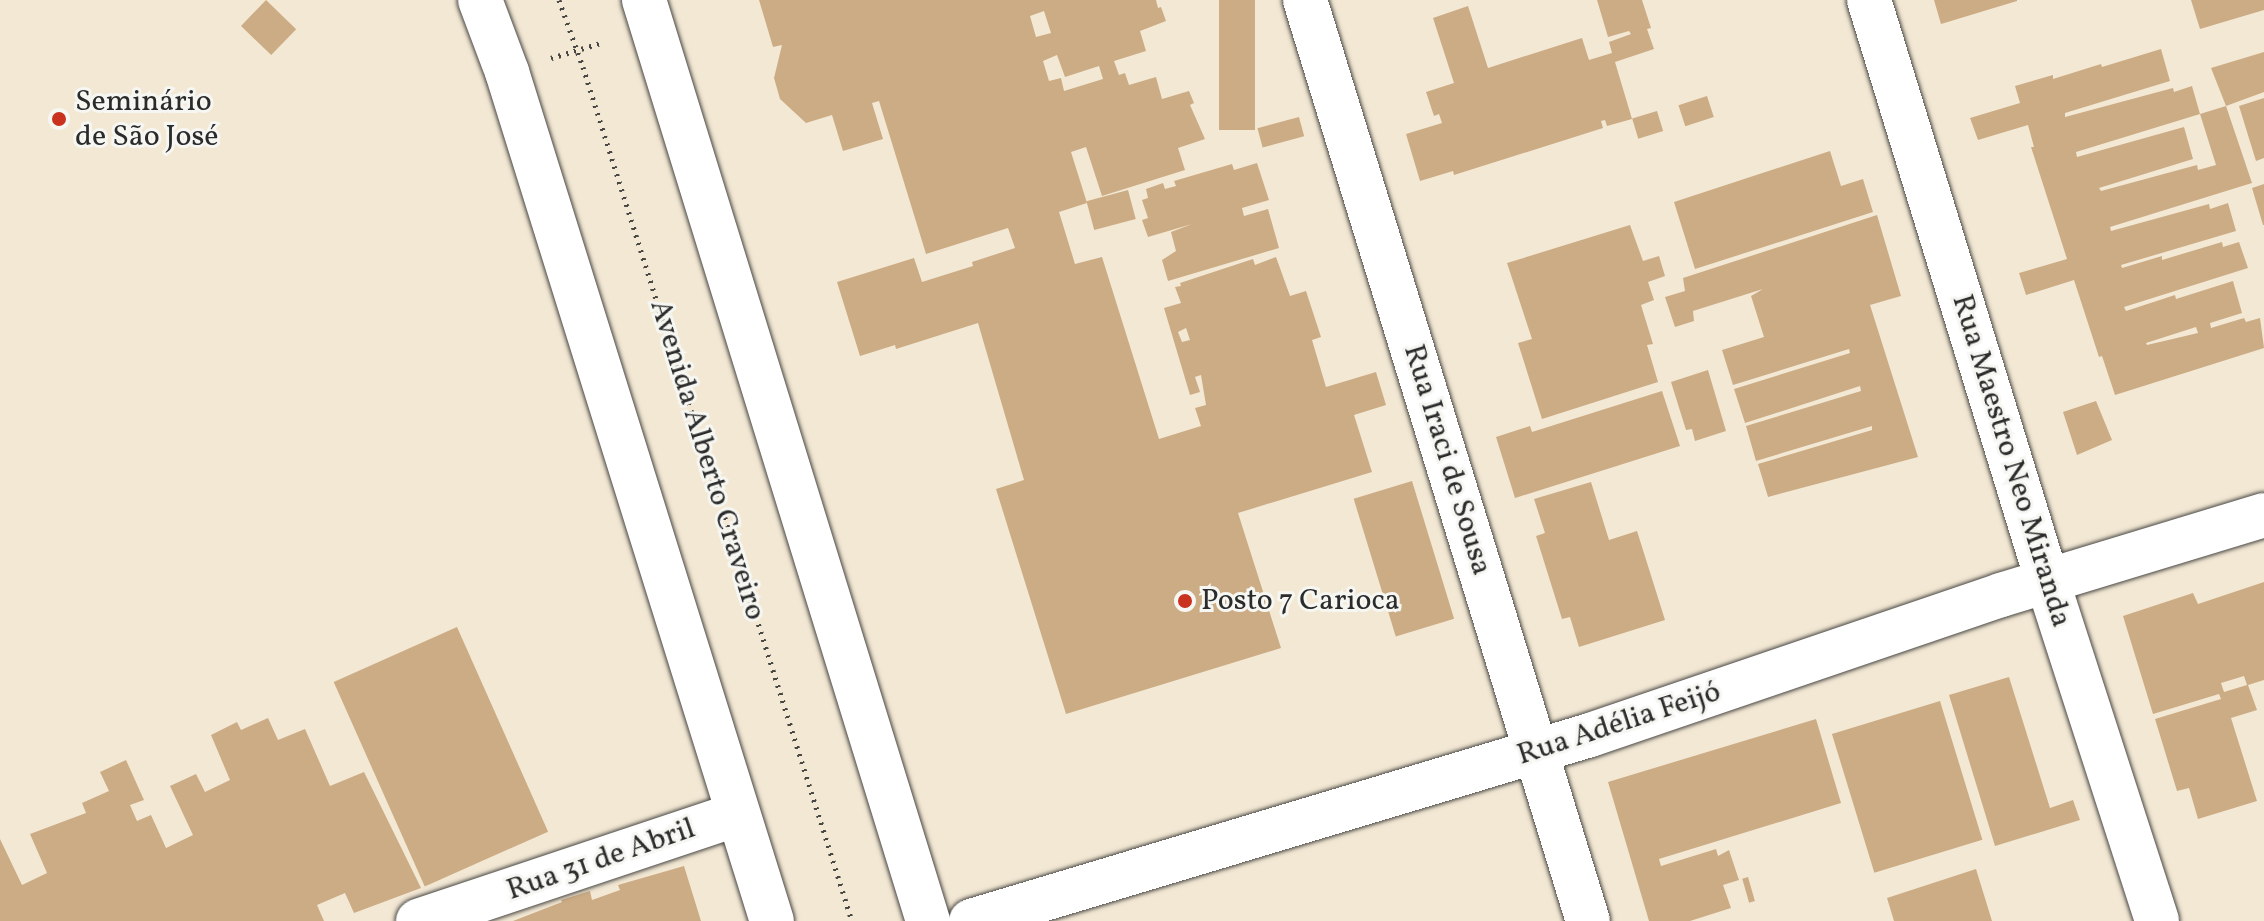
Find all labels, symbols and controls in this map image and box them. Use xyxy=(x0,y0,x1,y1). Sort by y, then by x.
place label: Seminário de São José xyxy=(75,84,218,154)
marker: Seminário de São José xyxy=(50,110,68,128)
street label: Rua Maestro Neo Miranda xyxy=(1943,290,2079,632)
street label: Avenida Alberto Craveiro xyxy=(641,296,773,624)
street label: Rua Iraci de Sousa xyxy=(1395,340,1499,580)
place label: Posto 7 Carioca xyxy=(1201,583,1400,619)
marker: Posto 7 Carioca xyxy=(1176,592,1194,610)
street label: Rua Adélia Feijó xyxy=(1513,674,1725,774)
street label: Rua 31 de Abril xyxy=(502,811,700,909)

